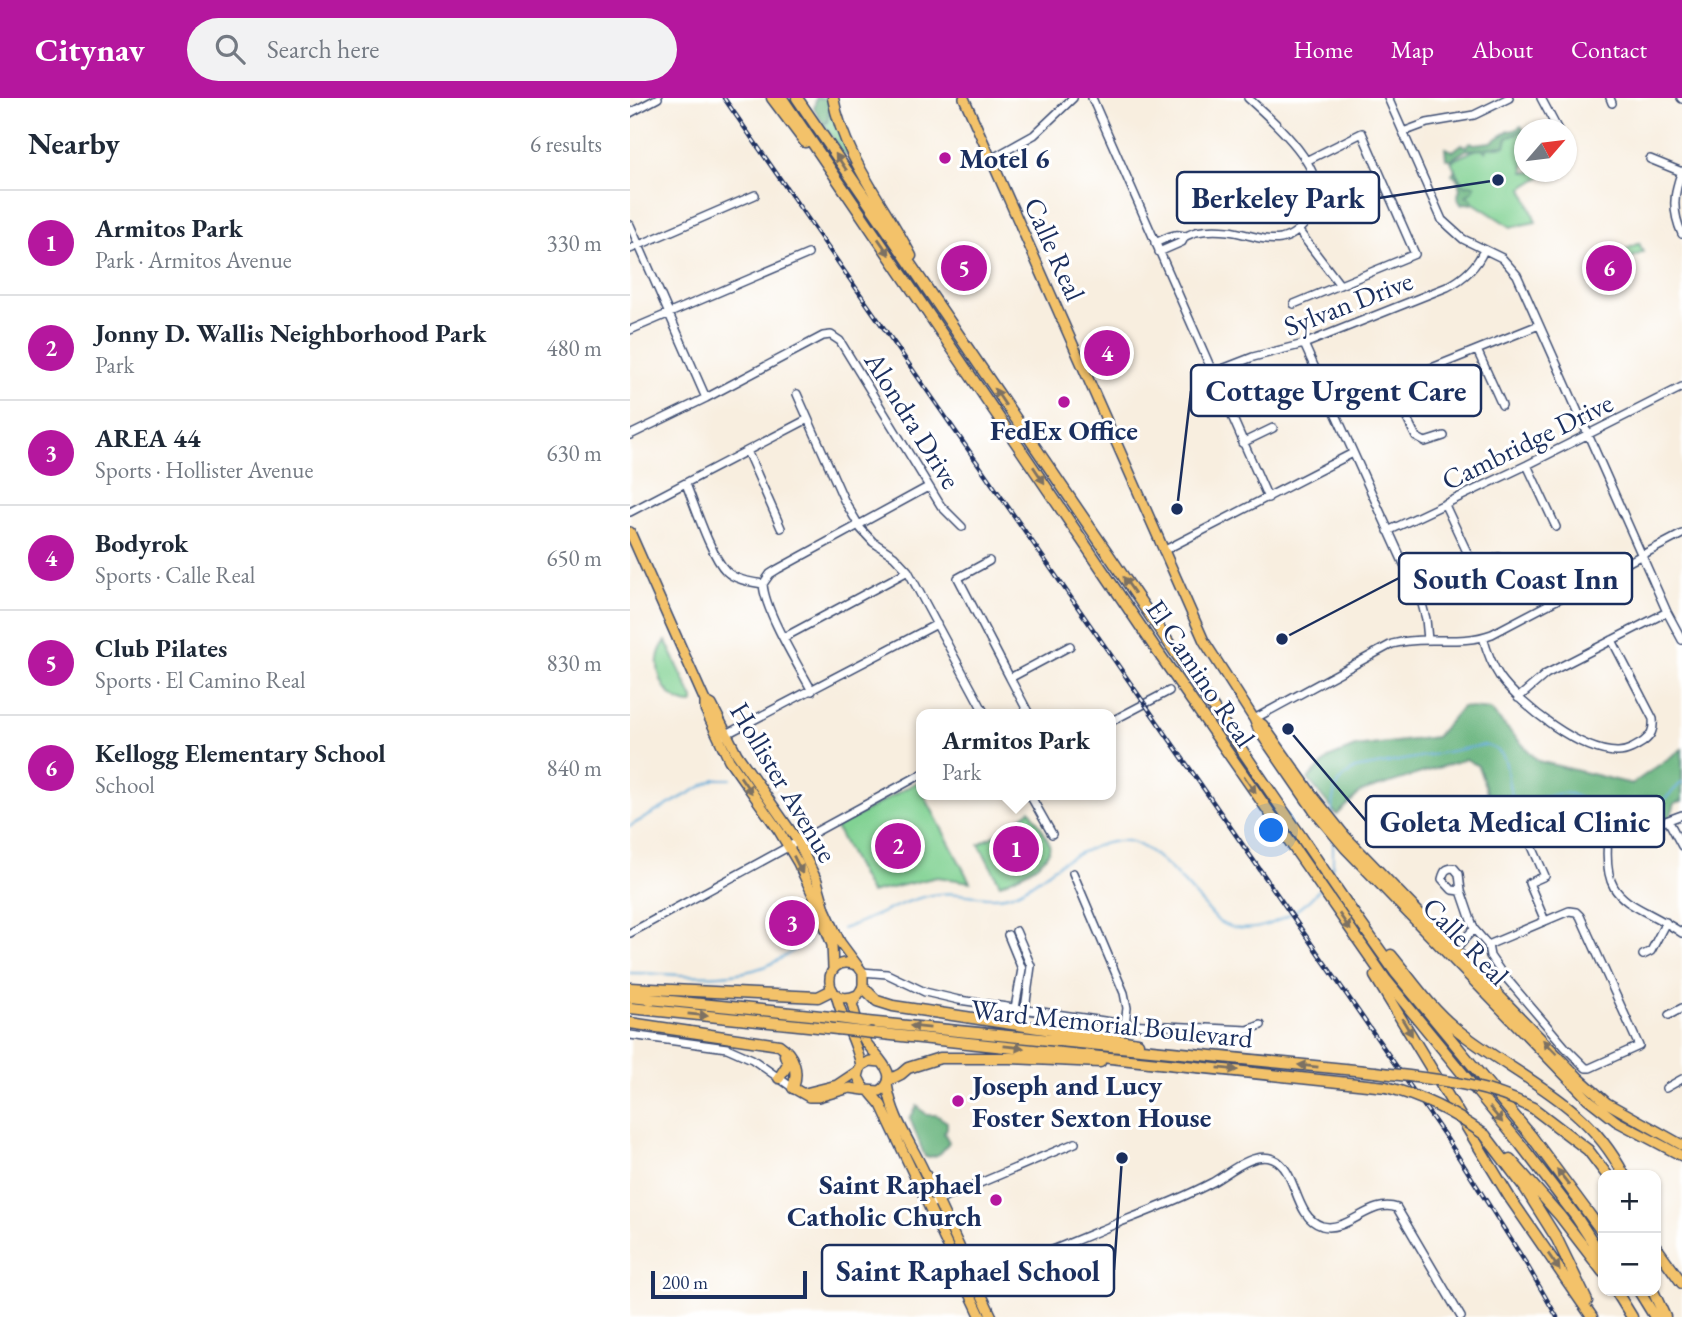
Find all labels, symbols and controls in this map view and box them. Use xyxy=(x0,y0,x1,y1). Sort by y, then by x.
search box xyxy=(187,18,677,81)
text: Citynav xyxy=(35,28,145,71)
icon: search xyxy=(211,30,249,68)
text: Search here xyxy=(267,32,379,66)
text: Home xyxy=(1293,34,1353,65)
text: Map xyxy=(1391,34,1434,65)
text: About xyxy=(1472,34,1533,65)
text: Contact xyxy=(1571,34,1647,65)
north arrow xyxy=(1514,119,1577,182)
text: Nearby xyxy=(28,124,120,163)
text: 6 results xyxy=(530,129,602,159)
place label: Motel 6 xyxy=(959,140,1050,176)
marker: Motel 6 xyxy=(937,150,953,166)
one-way arrow xyxy=(834,153,848,171)
callout: Berkeley Park xyxy=(1177,172,1379,223)
text: Berkeley Park xyxy=(1191,178,1365,217)
street label: Calle Real xyxy=(1016,192,1094,307)
text: Armitos Park xyxy=(95,211,243,245)
text: 1 xyxy=(45,228,57,258)
text: 330 m xyxy=(546,228,602,258)
one-way arrow xyxy=(877,238,891,256)
pin: 5 xyxy=(941,242,987,294)
pin: 6 xyxy=(1586,242,1632,294)
text: Park · Armitos Avenue xyxy=(95,245,292,275)
street label: Sylvan Drive xyxy=(1278,262,1418,344)
text: Jonny D. Wallis Neighborhood Park xyxy=(95,316,486,350)
pin: 4 xyxy=(1084,327,1130,379)
text: 2 xyxy=(45,333,57,363)
text: 480 m xyxy=(546,333,602,363)
street label: Alondra Drive xyxy=(856,344,969,495)
text: Park xyxy=(95,350,134,380)
callout: Cottage Urgent Care xyxy=(1191,365,1481,416)
text: Cottage Urgent Care xyxy=(1205,371,1467,410)
street label: Cambridge Drive xyxy=(1435,384,1619,498)
one-way arrow xyxy=(994,388,1007,407)
marker: FedEx Office xyxy=(1056,394,1072,410)
place label: FedEx Office xyxy=(990,412,1138,448)
text: AREA 44 xyxy=(95,421,201,455)
text: 3 xyxy=(45,438,57,468)
text: 630 m xyxy=(546,438,602,468)
text: Sports · Hollister Avenue xyxy=(95,455,313,485)
one-way arrow xyxy=(1032,466,1046,484)
text: Bodyrok xyxy=(95,526,188,560)
text: 4 xyxy=(45,543,57,573)
text: 650 m xyxy=(546,543,602,573)
callout: South Coast Inn xyxy=(1399,553,1632,604)
text: South Coast Inn xyxy=(1413,559,1619,598)
text: Sports · Calle Real xyxy=(95,560,255,590)
one-way arrow xyxy=(1122,576,1136,594)
street label: El Camino Real xyxy=(1138,592,1264,754)
text: Club Pilates xyxy=(95,631,227,665)
text: 5 xyxy=(45,648,57,678)
text: 830 m xyxy=(546,648,602,678)
text: Sports · El Camino Real xyxy=(95,665,305,695)
street label: Hollister Avenue xyxy=(722,695,846,869)
popup xyxy=(916,709,1116,800)
text: Armitos Park xyxy=(942,723,1090,757)
text: Kellogg Elementary School xyxy=(95,736,386,770)
text: 6 xyxy=(45,753,57,783)
text: 840 m xyxy=(546,753,602,783)
text: Park xyxy=(942,757,981,787)
text: School xyxy=(95,770,155,800)
one-way arrow xyxy=(739,776,753,794)
one-way arrow xyxy=(1243,776,1257,794)
callout: Goleta Medical Clinic xyxy=(1366,796,1664,847)
text: Goleta Medical Clinic xyxy=(1380,802,1650,841)
your location xyxy=(1254,813,1288,847)
pin: 2 xyxy=(875,820,921,872)
pin: 1 xyxy=(993,823,1039,875)
one-way arrow xyxy=(792,855,804,875)
street label: Calle Real xyxy=(1415,889,1517,993)
pin: 3 xyxy=(769,897,815,949)
one-way arrow xyxy=(1338,913,1352,931)
street label: Ward Memorial Boulevard xyxy=(969,990,1256,1056)
one-way arrow xyxy=(687,1010,709,1021)
one-way arrow xyxy=(1401,1018,1413,1037)
one-way arrow xyxy=(909,1021,931,1032)
one-way arrow xyxy=(1542,1039,1558,1055)
one-way arrow xyxy=(1003,1042,1025,1053)
one-way arrow xyxy=(1296,1060,1318,1071)
one-way arrow xyxy=(1217,1064,1239,1075)
place label: Joseph and Lucy Foster Sexton House xyxy=(969,1067,1211,1135)
marker: Joseph and Lucy Foster Sexton House xyxy=(950,1093,966,1109)
one-way arrow xyxy=(1488,1106,1504,1124)
place label: Saint Raphael Catholic Church xyxy=(787,1166,982,1234)
one-way arrow xyxy=(1556,1169,1571,1187)
map controls xyxy=(1598,1170,1661,1296)
button: + xyxy=(1598,1170,1661,1233)
marker: Saint Raphael Catholic Church xyxy=(988,1192,1004,1208)
button: − xyxy=(1598,1233,1661,1296)
callout: Saint Raphael School xyxy=(822,1245,1114,1296)
text: Saint Raphael School xyxy=(836,1251,1100,1290)
one-way arrow xyxy=(1547,1253,1561,1271)
scale bar xyxy=(651,1268,807,1300)
text: 200 m xyxy=(662,1270,708,1295)

